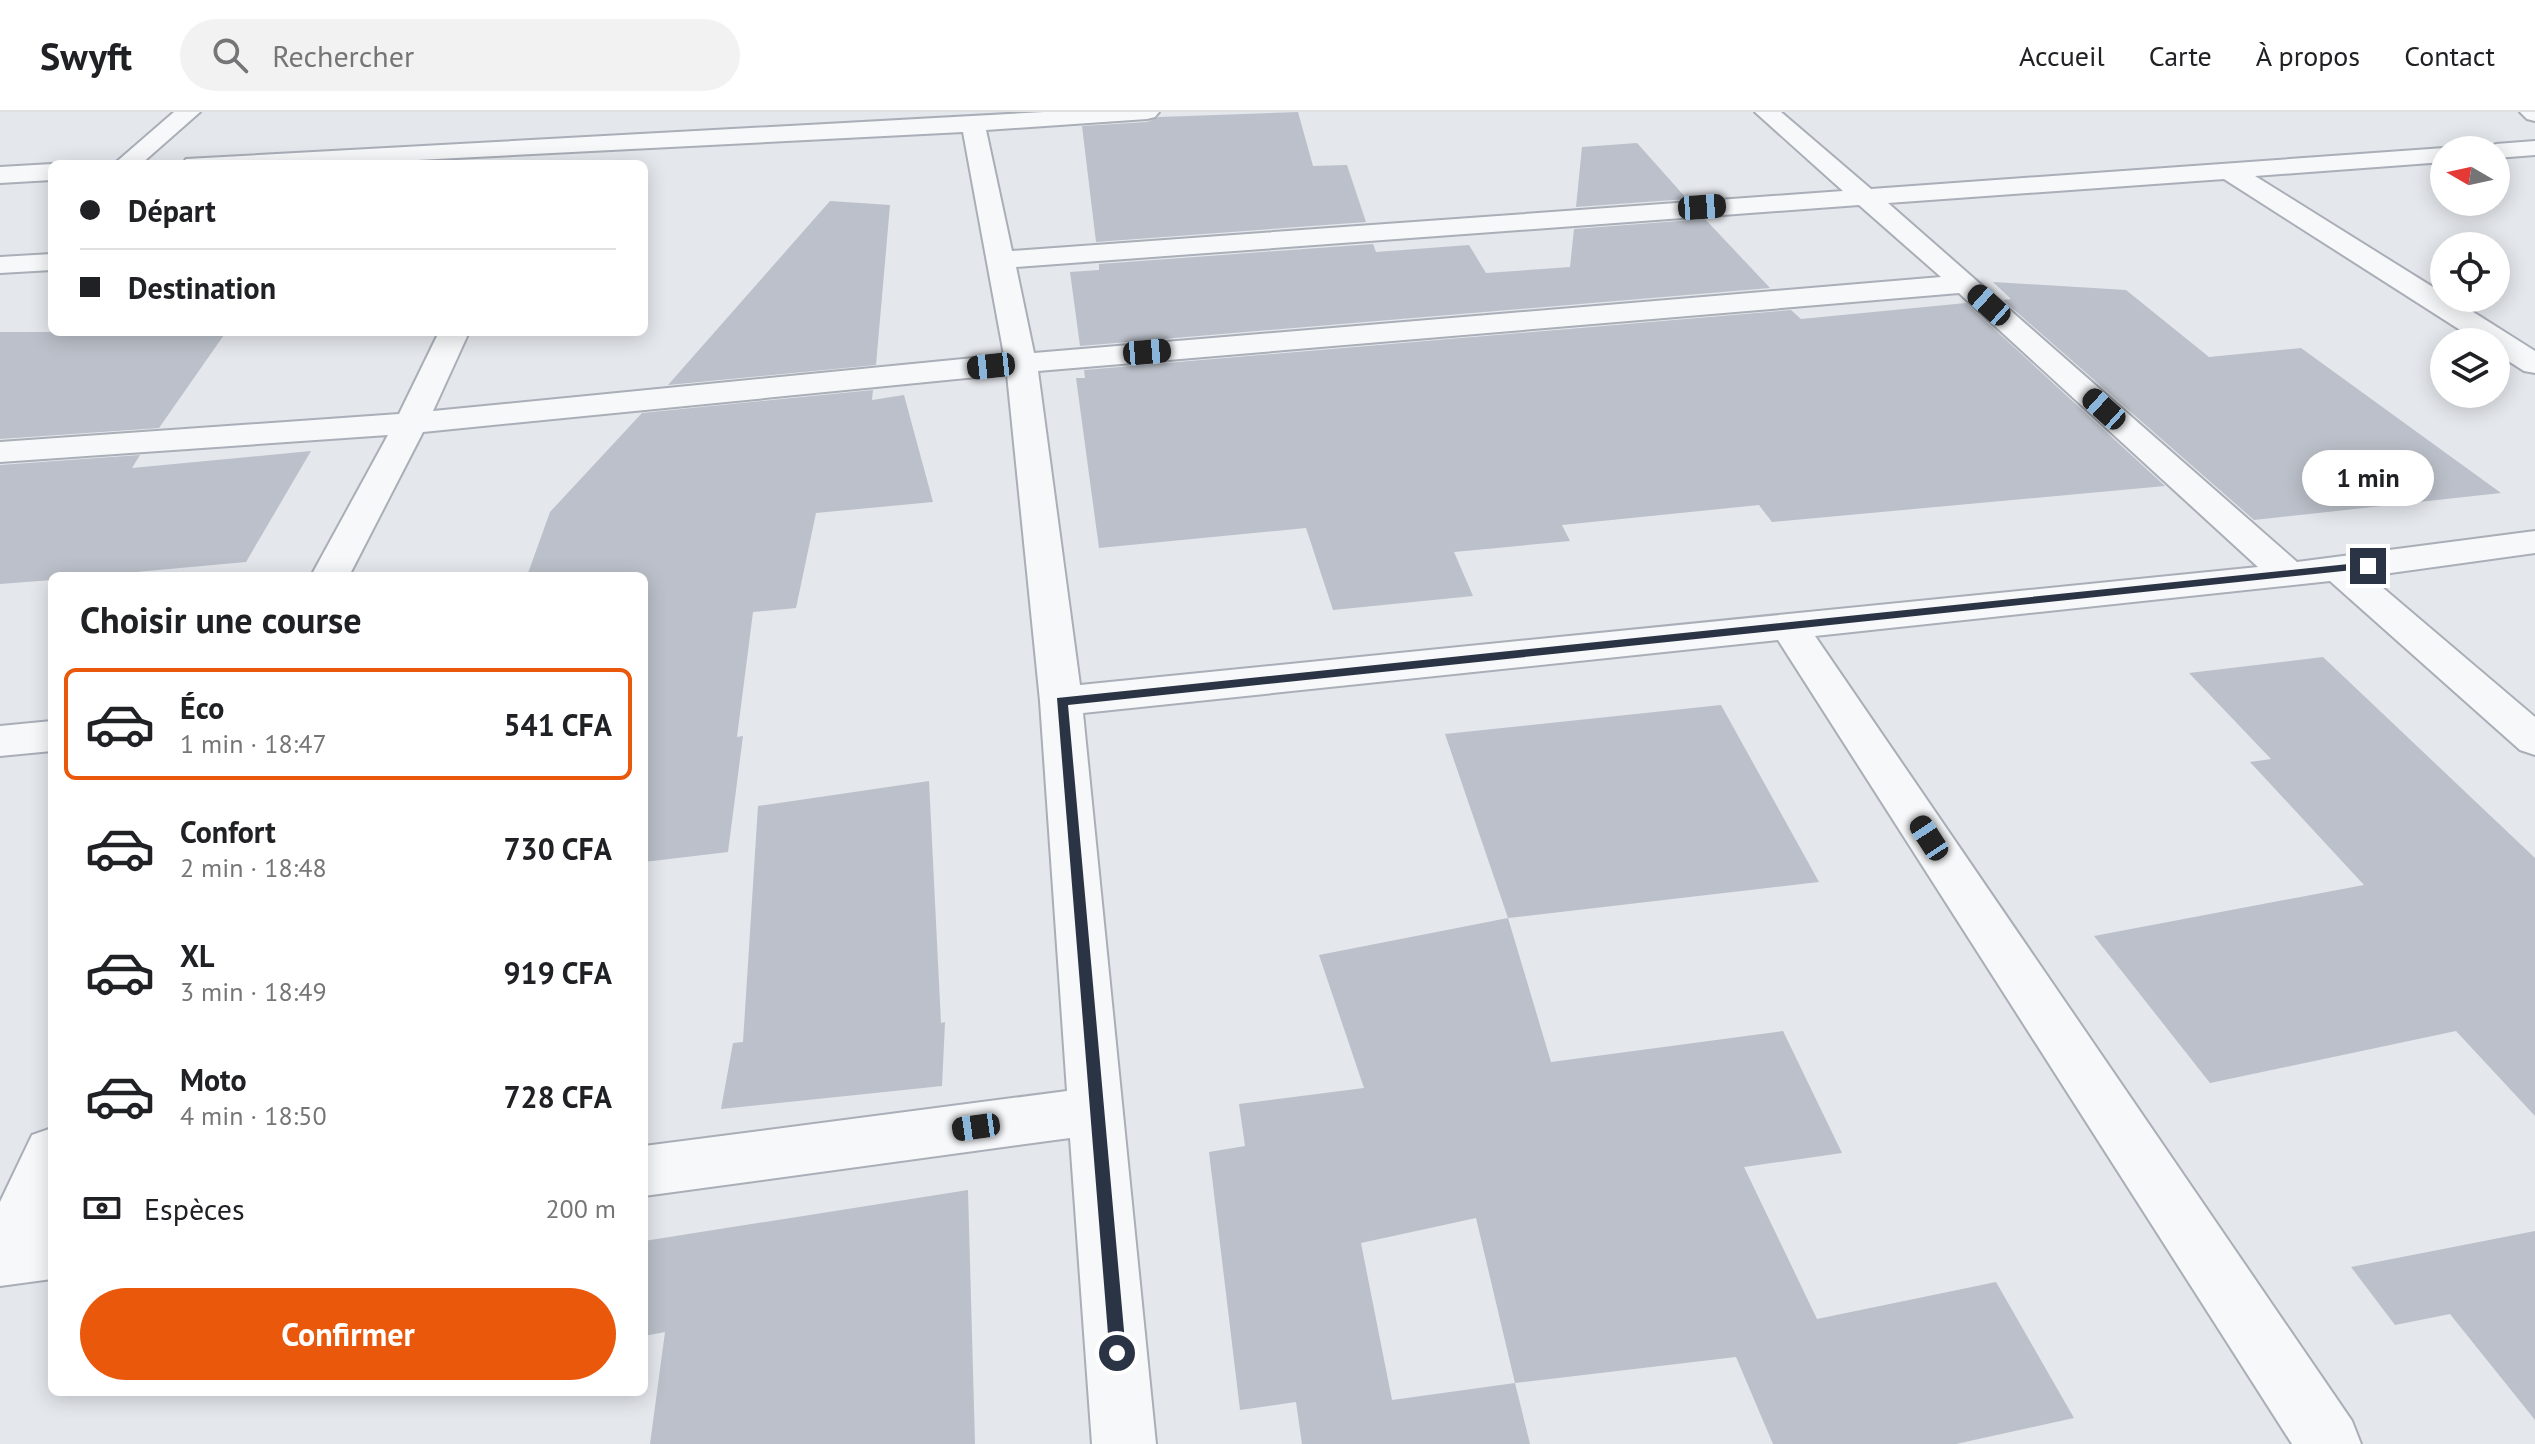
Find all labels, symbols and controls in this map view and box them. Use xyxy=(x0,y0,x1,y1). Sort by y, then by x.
search box xyxy=(180,19,740,91)
text: Swyft xyxy=(40,31,132,80)
icon: search xyxy=(208,33,252,77)
text: Rechercher xyxy=(272,36,414,75)
text: Accueil xyxy=(2019,37,2105,74)
text: Carte xyxy=(2149,37,2212,74)
text: À propos xyxy=(2256,37,2360,74)
text: Contact xyxy=(2404,37,2495,74)
north arrow xyxy=(2430,136,2510,216)
map controls xyxy=(2430,136,2510,408)
text: Départ xyxy=(128,191,216,230)
car xyxy=(1677,193,1727,221)
button: locate xyxy=(2430,232,2510,312)
text: Destination xyxy=(128,268,276,307)
car xyxy=(1963,280,2015,330)
button: layers xyxy=(2430,328,2510,408)
car xyxy=(1122,338,1172,366)
car xyxy=(966,352,1016,380)
car xyxy=(2078,384,2130,434)
callout: 1 min xyxy=(2302,450,2434,506)
text: 1 min xyxy=(2336,461,2400,494)
route end xyxy=(2350,548,2386,584)
text: Choisir une course xyxy=(80,596,362,643)
icon: car xyxy=(84,688,156,760)
text: Éco xyxy=(180,688,224,727)
text: 541 CFA xyxy=(504,705,612,744)
text: 1 min · 18:47 xyxy=(180,727,327,760)
car xyxy=(1906,811,1952,865)
icon: car xyxy=(84,812,156,884)
text: Confort xyxy=(180,812,276,851)
text: 730 CFA xyxy=(504,829,612,868)
text: 2 min · 18:48 xyxy=(180,851,327,884)
icon: car xyxy=(84,936,156,1008)
text: XL xyxy=(180,936,214,975)
text: 919 CFA xyxy=(504,953,612,992)
text: 3 min · 18:49 xyxy=(180,975,327,1008)
icon: car xyxy=(84,1060,156,1132)
text: Moto xyxy=(180,1060,247,1099)
text: 728 CFA xyxy=(504,1077,612,1116)
text: 4 min · 18:50 xyxy=(180,1099,327,1132)
car xyxy=(951,1112,1001,1142)
icon: cash xyxy=(80,1186,124,1230)
text: Espèces xyxy=(144,1189,245,1228)
text: 200 m xyxy=(545,1192,616,1225)
button: Confirmer xyxy=(80,1288,616,1380)
route start xyxy=(1099,1335,1135,1371)

